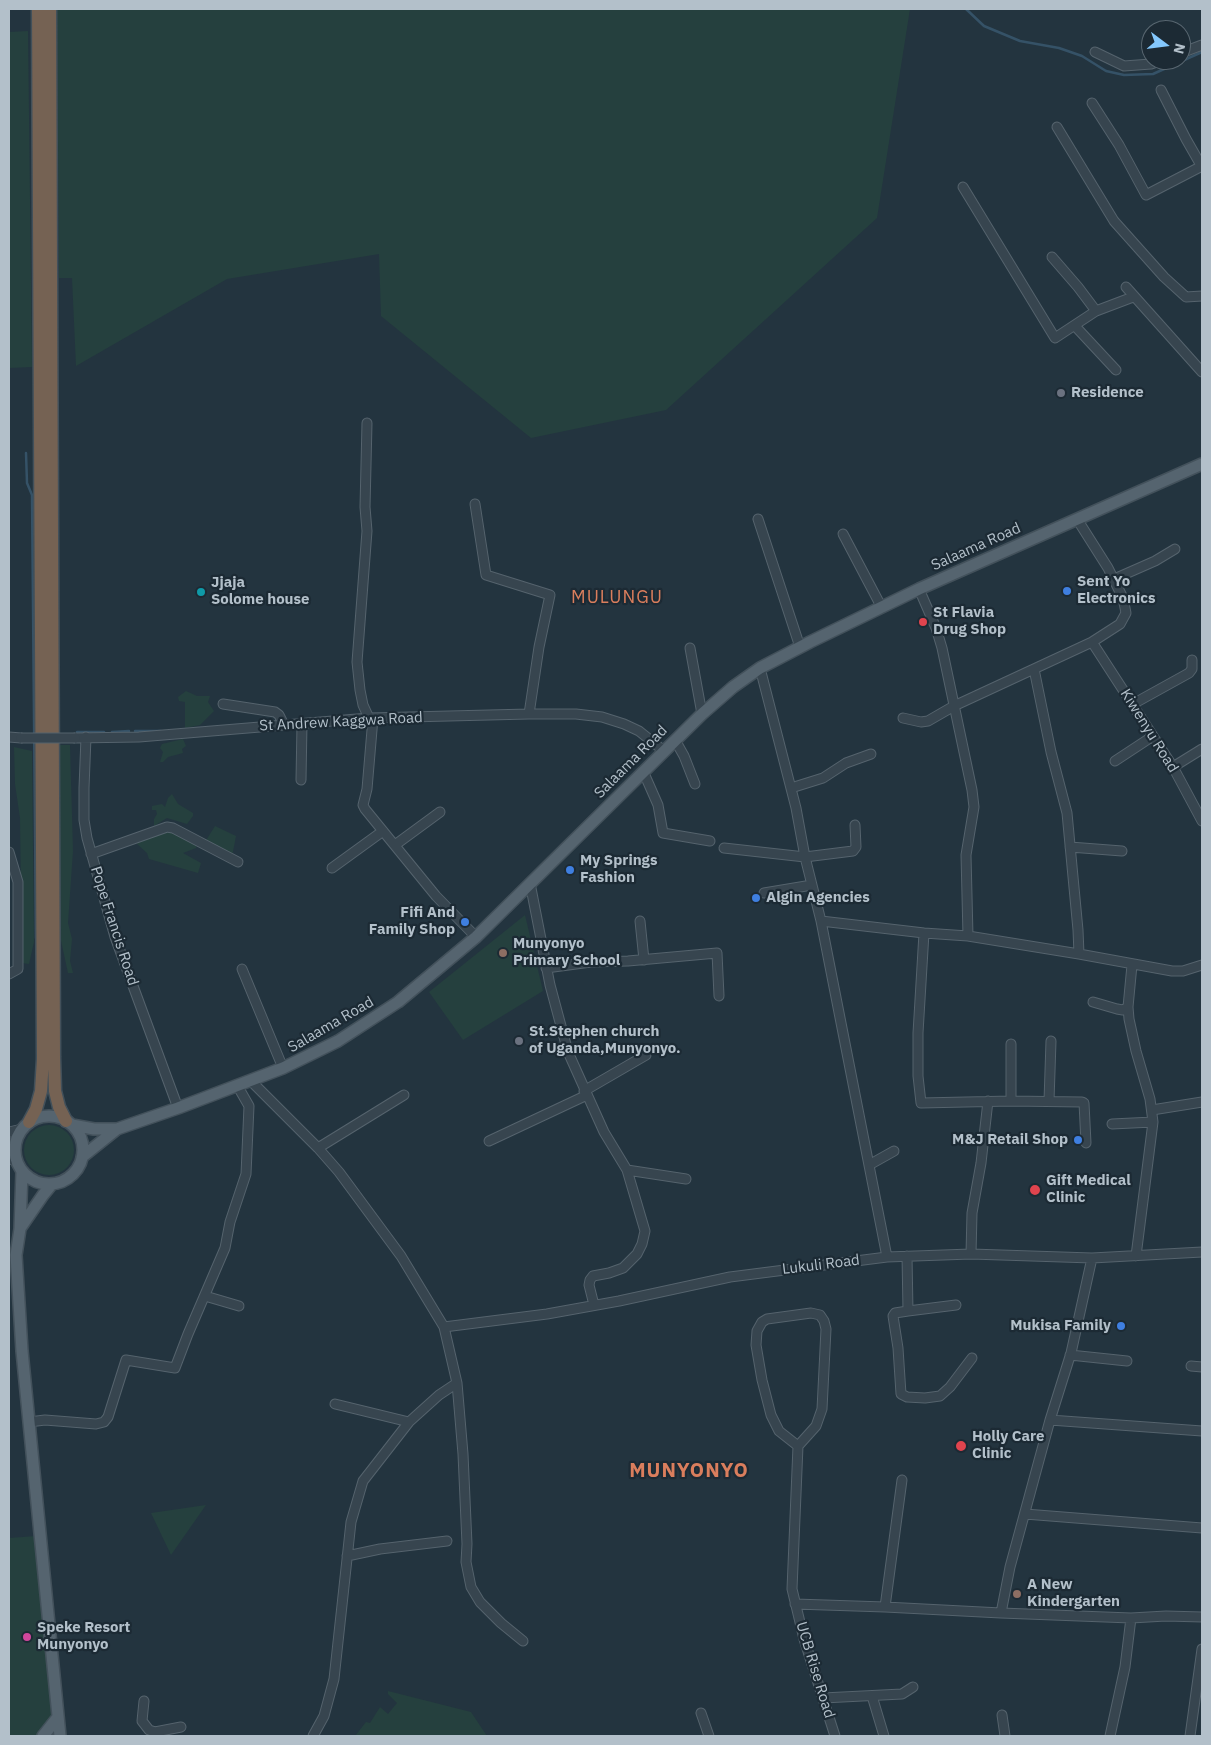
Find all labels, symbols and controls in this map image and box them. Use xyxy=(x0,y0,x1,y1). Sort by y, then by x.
north arrow xyxy=(1141,20,1191,70)
text: N xyxy=(1170,41,1190,56)
place label: Residence xyxy=(1071,384,1144,402)
marker: Residence xyxy=(1055,387,1067,399)
street label: Salaama Road xyxy=(929,519,1023,575)
place label: Sent Yo Electronics xyxy=(1077,573,1156,608)
place label: Jjaja Solome house xyxy=(211,574,310,609)
marker: Sent Yo Electronics xyxy=(1061,585,1073,597)
marker: Jjaja Solome house xyxy=(195,586,207,598)
district label: MULUNGU xyxy=(570,587,664,609)
place label: St Flavia Drug Shop xyxy=(933,604,1006,639)
marker: St Flavia Drug Shop xyxy=(917,616,929,628)
street label: Kiwenyu Road xyxy=(1116,686,1182,776)
street label: St Andrew Kaggwa Road xyxy=(259,709,423,735)
street label: Salaama Road xyxy=(591,722,671,802)
place label: My Springs Fashion xyxy=(580,852,657,887)
street label: Pope Francis Road xyxy=(86,864,142,988)
marker: My Springs Fashion xyxy=(564,864,576,876)
place label: Algin Agencies xyxy=(766,889,870,907)
marker: Algin Agencies xyxy=(750,892,762,904)
place label: Fifi And Family Shop xyxy=(369,904,455,939)
marker: Fifi And Family Shop xyxy=(459,916,471,928)
place label: Munyonyo Primary School xyxy=(513,935,620,970)
marker: Munyonyo Primary School xyxy=(497,947,509,959)
street label: Salaama Road xyxy=(285,993,377,1057)
place label: St.Stephen church of Uganda,Munyonyo. xyxy=(529,1023,681,1058)
marker: St.Stephen church of Uganda,Munyonyo. xyxy=(513,1035,525,1047)
place label: M&J Retail Shop xyxy=(952,1131,1068,1149)
marker: M&J Retail Shop xyxy=(1072,1134,1084,1146)
place label: Gift Medical Clinic xyxy=(1046,1172,1131,1207)
marker: Gift Medical Clinic xyxy=(1028,1183,1042,1197)
street label: Lukuli Road xyxy=(781,1251,861,1279)
place label: Mukisa Family xyxy=(1010,1317,1111,1335)
marker: Mukisa Family xyxy=(1115,1320,1127,1332)
place label: Holly Care Clinic xyxy=(972,1428,1044,1463)
marker: Holly Care Clinic xyxy=(954,1439,968,1453)
district label: MUNYONYO xyxy=(628,1459,750,1483)
place label: A New Kindergarten xyxy=(1027,1576,1120,1611)
marker: A New Kindergarten xyxy=(1011,1588,1023,1600)
place label: Speke Resort Munyonyo xyxy=(37,1619,130,1654)
street label: UCB Rise Road xyxy=(792,1620,838,1720)
marker: Speke Resort Munyonyo xyxy=(21,1631,33,1643)

